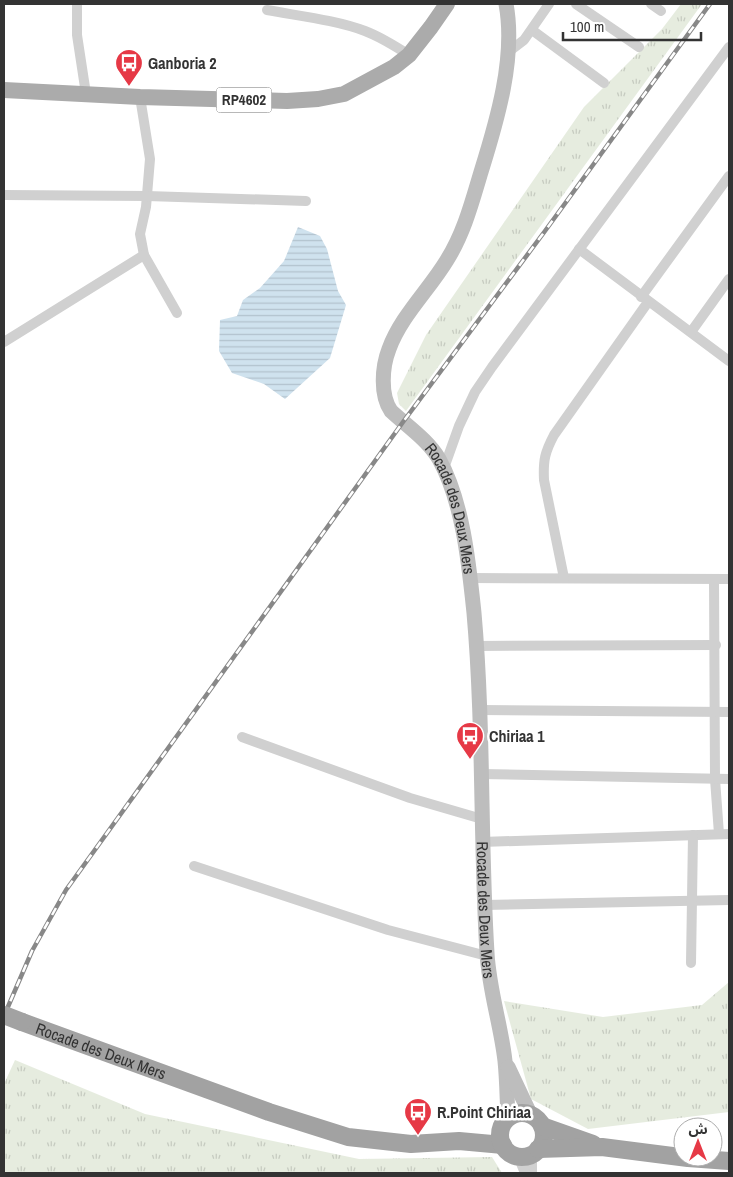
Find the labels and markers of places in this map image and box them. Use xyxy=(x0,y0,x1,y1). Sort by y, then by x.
bus stop icon: Ganboria 2 xyxy=(114,48,144,87)
place label: Ganboria 2 xyxy=(148,52,217,74)
bus stop icon: Chiriaa 1 xyxy=(455,721,485,760)
place label: Chiriaa 1 xyxy=(489,725,545,747)
bus stop icon: R.Point Chiriaa xyxy=(403,1097,433,1136)
place label: R.Point Chiriaa xyxy=(437,1101,532,1123)

